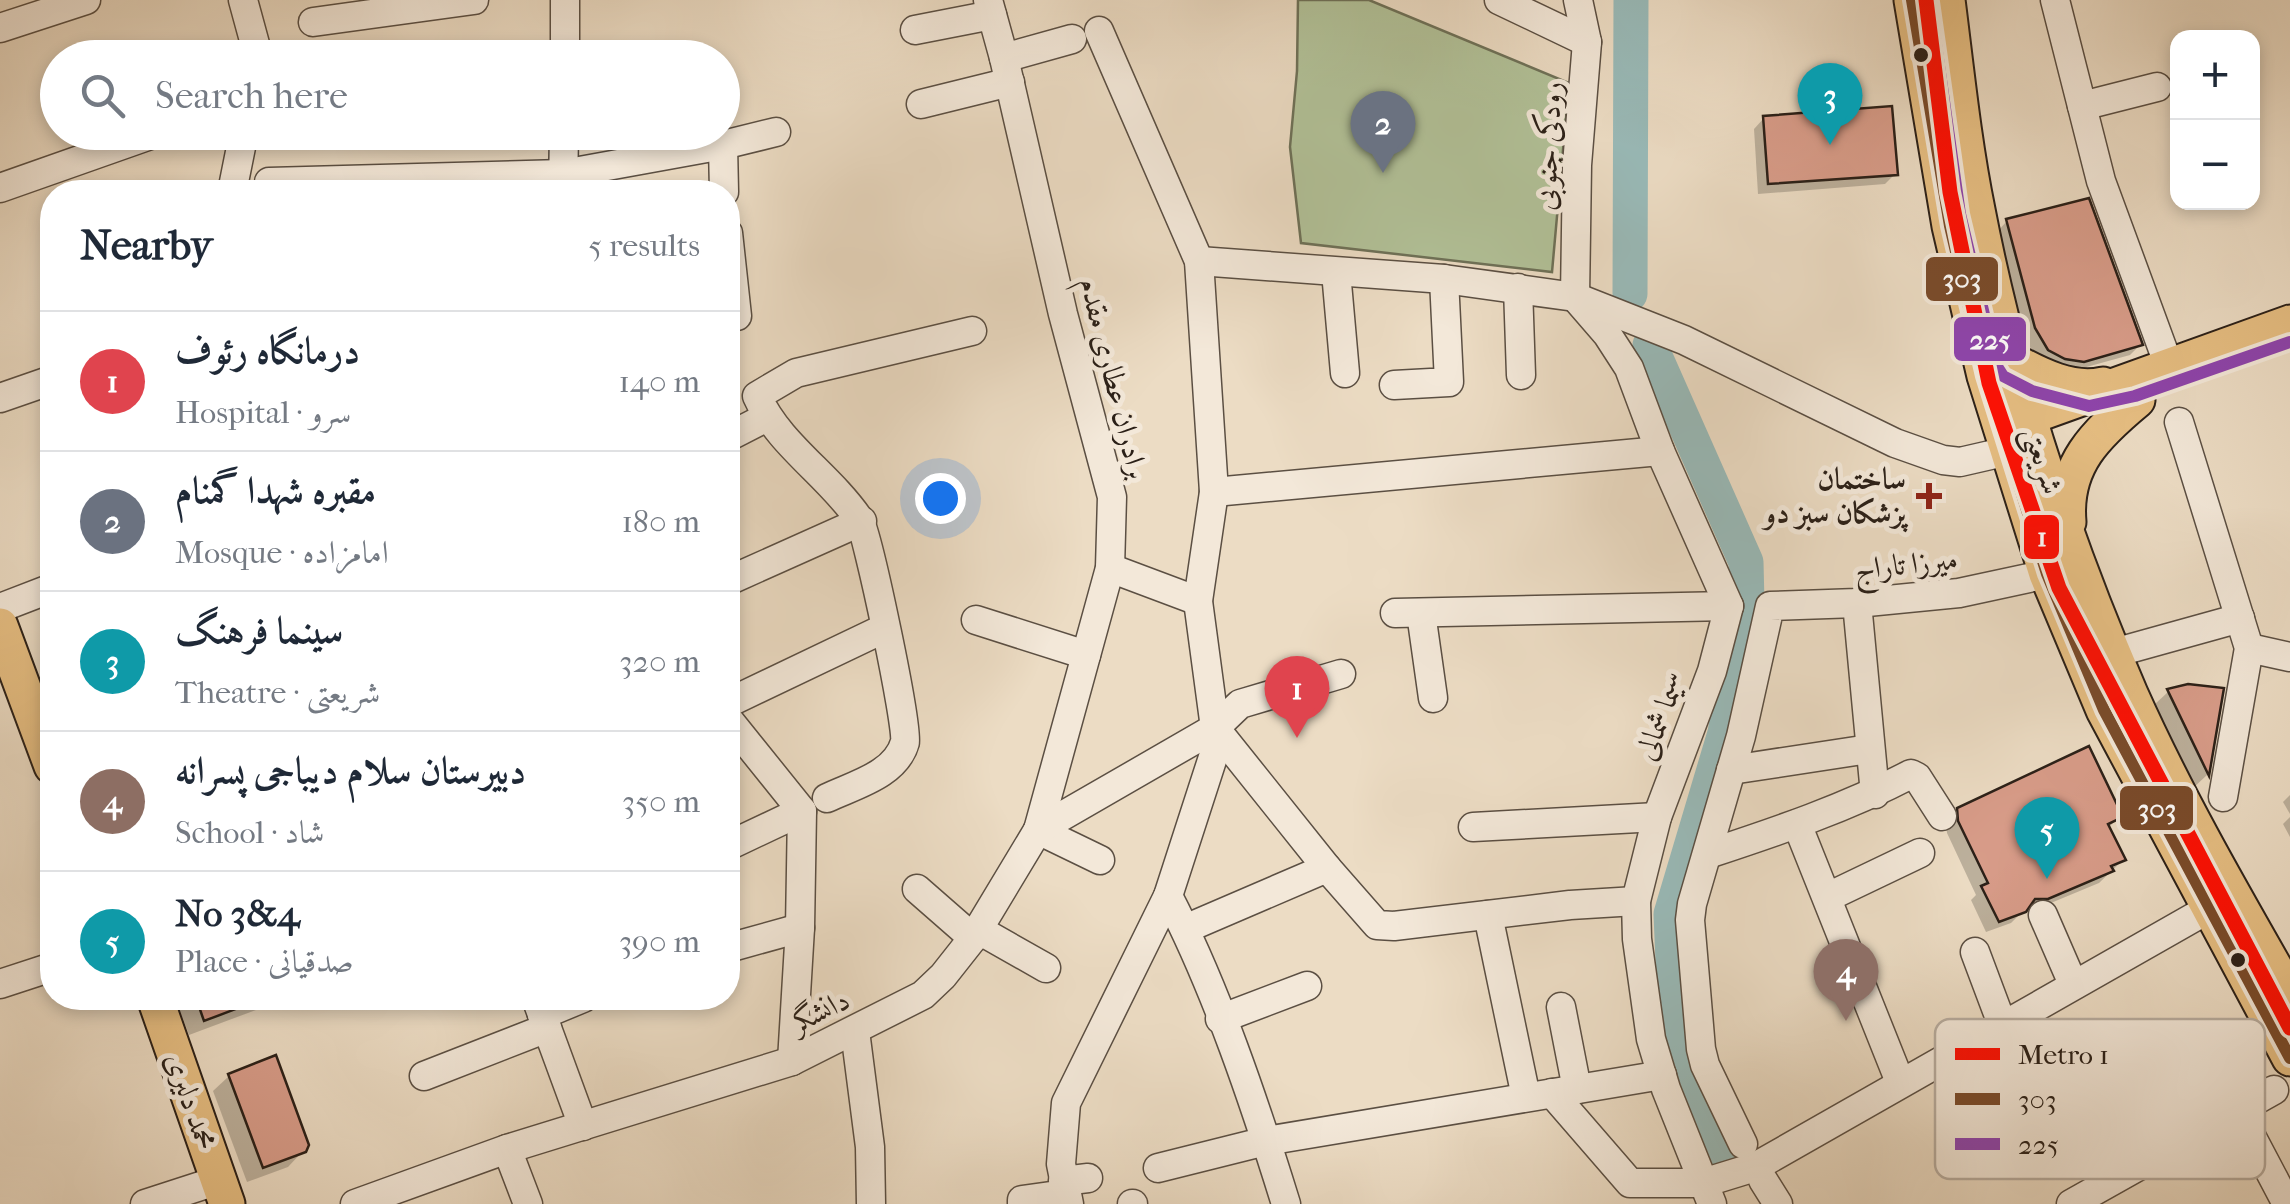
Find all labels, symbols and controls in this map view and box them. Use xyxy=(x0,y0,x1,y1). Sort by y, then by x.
map controls xyxy=(2170,30,2260,210)
button: + xyxy=(2170,30,2260,120)
search box xyxy=(40,40,740,150)
unlabelled marker xyxy=(1911,45,1931,65)
pin: 3 xyxy=(1798,62,1862,145)
icon: search xyxy=(75,68,130,123)
text: Search here xyxy=(155,73,348,118)
street label: رودکی جنوبی xyxy=(1526,80,1572,212)
pin: 2 xyxy=(1350,90,1416,173)
button: − xyxy=(2170,120,2260,210)
text: Nearby xyxy=(80,221,212,270)
text: 5 results xyxy=(588,227,700,264)
line badge: 303 xyxy=(1924,255,2000,303)
text: 303 xyxy=(1943,262,1981,295)
street label: برادران عطاری مقدم xyxy=(1064,274,1155,484)
line badge: 225 xyxy=(1952,315,2028,363)
text: 225 xyxy=(1970,323,2010,356)
text: درمانگاه رئوف xyxy=(175,328,360,373)
text: 1 xyxy=(107,363,118,400)
text: 140 m xyxy=(619,363,700,400)
text: Hospital · سرو xyxy=(175,394,351,431)
street label: شریعتی xyxy=(2011,422,2070,500)
place label: ساختمان پزشکان سبز دو xyxy=(1761,462,1908,533)
text: مقبره شهدا گمنام xyxy=(175,468,376,513)
your location xyxy=(915,473,966,524)
marker: ساختمان پزشکان سبز دو xyxy=(1916,483,1942,509)
text: 2 xyxy=(104,503,121,540)
text: 180 m xyxy=(621,503,700,540)
line badge: 1 xyxy=(2022,513,2061,561)
text: 1 xyxy=(2037,520,2047,553)
text: Mosque · امامزاده xyxy=(175,534,389,571)
street label: میرزا تاراج xyxy=(1853,542,1960,595)
text: سینما فرهنگ xyxy=(175,608,343,653)
text: 3 xyxy=(106,643,119,680)
text: 320 m xyxy=(619,643,700,680)
pin: 1 xyxy=(1264,656,1330,738)
street label: سیما شمالی xyxy=(1628,667,1693,765)
text: Theatre · شریعتی xyxy=(175,674,380,711)
text: دبیرستان سلام دیباجی پسرانه xyxy=(175,748,526,793)
text: 4 xyxy=(103,783,122,820)
text: 350 m xyxy=(622,783,700,820)
line badge: 303 xyxy=(2118,784,2195,832)
text: 303 xyxy=(2138,792,2176,825)
pin: 5 xyxy=(2014,796,2080,879)
text: School · شاد xyxy=(175,814,324,851)
text: No 3&4 xyxy=(175,891,300,936)
text: 5 xyxy=(106,923,119,960)
text: 390 m xyxy=(619,923,700,960)
pin: 4 xyxy=(1814,938,1878,1021)
text: Place · صدقیانی xyxy=(175,943,354,980)
unlabelled marker xyxy=(2228,950,2248,970)
street label: دانشگر xyxy=(782,981,856,1043)
legend xyxy=(1935,1019,2265,1179)
text: Metro 1 xyxy=(2018,1038,2109,1071)
street label: محمد دلیری xyxy=(158,1048,223,1154)
text: 303 xyxy=(2018,1083,2056,1116)
text: 225 xyxy=(2018,1128,2059,1161)

